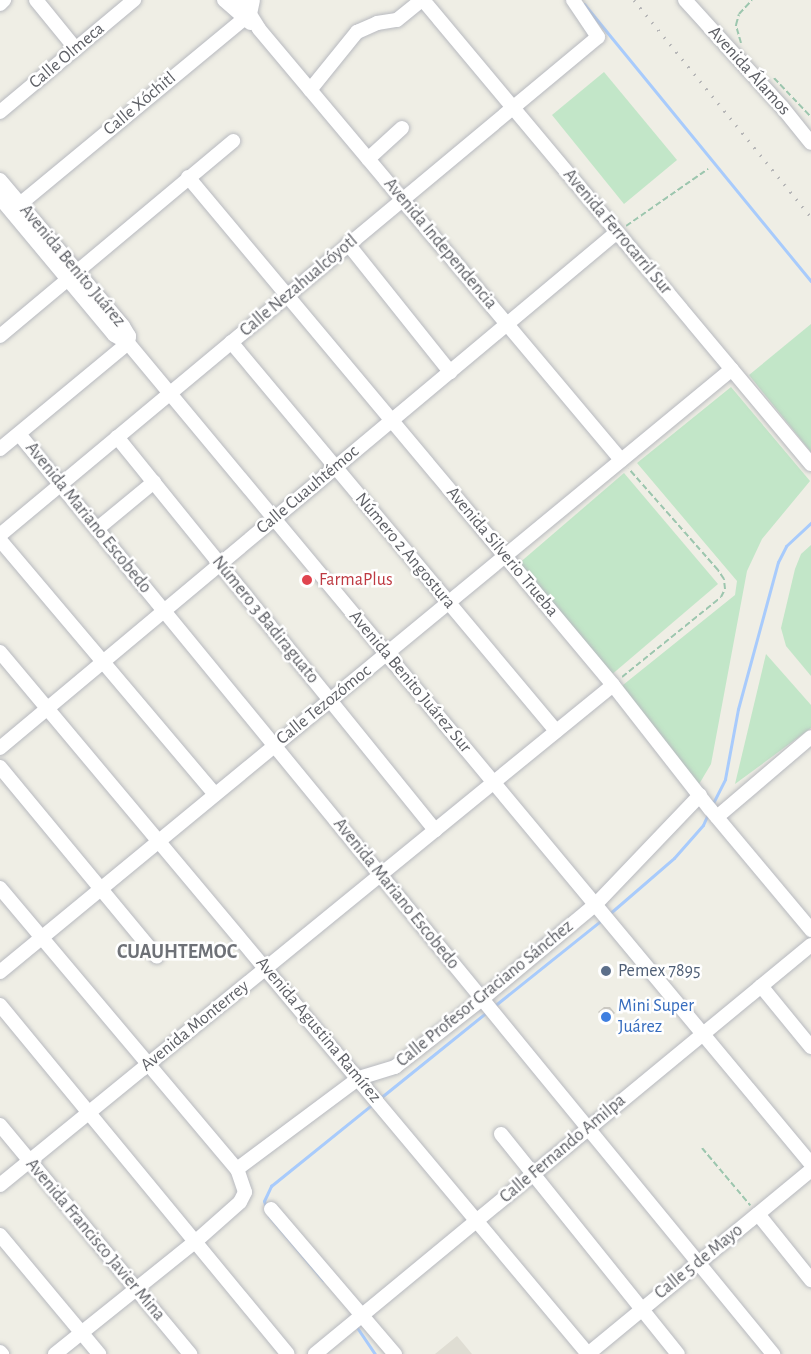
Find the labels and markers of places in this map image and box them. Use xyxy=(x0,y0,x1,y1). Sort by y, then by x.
place label: FarmaPlus xyxy=(319,569,393,591)
marker: FarmaPlus xyxy=(300,573,314,587)
place label: Pemex 7895 xyxy=(618,960,700,982)
marker: Pemex 7895 xyxy=(599,964,613,978)
place label: Mini Super Juárez xyxy=(618,996,694,1038)
marker: Mini Super Juárez xyxy=(599,1010,613,1024)

